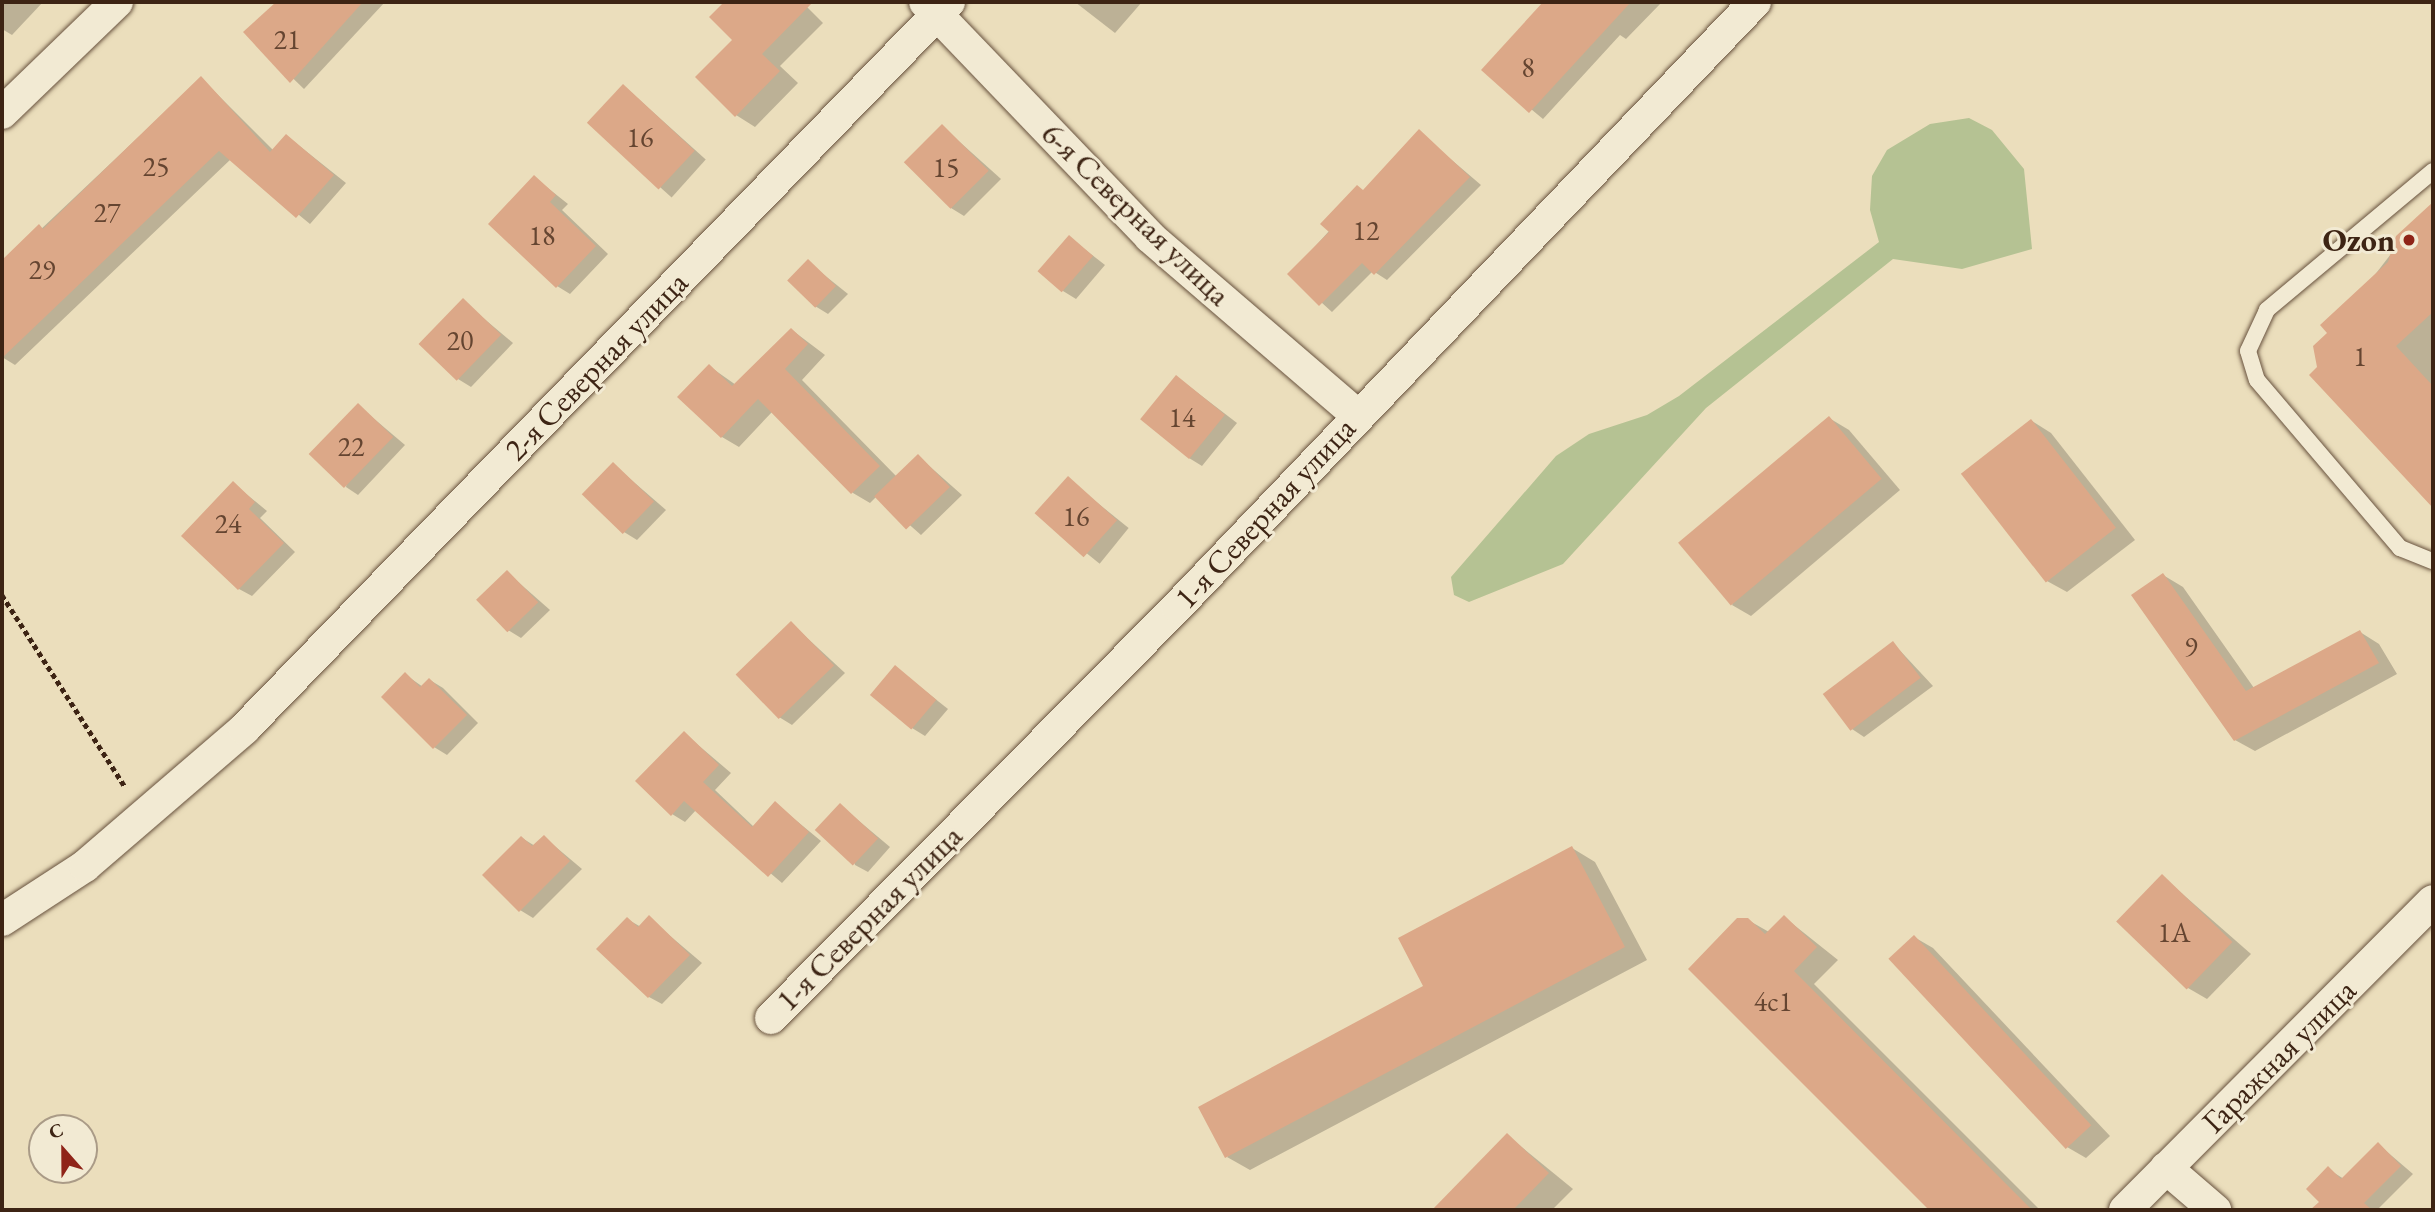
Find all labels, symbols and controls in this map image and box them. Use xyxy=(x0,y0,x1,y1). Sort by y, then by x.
house number: 21 xyxy=(274,22,300,56)
house number: 8 xyxy=(1521,50,1535,84)
street label: 6-я Северная улица xyxy=(1034,114,1238,314)
house number: 16 xyxy=(627,120,653,154)
house number: 25 xyxy=(143,149,169,183)
house number: 15 xyxy=(933,150,959,184)
house number: 27 xyxy=(94,195,120,229)
house number: 12 xyxy=(1353,213,1379,247)
house number: 18 xyxy=(529,218,555,252)
place label: Ozon xyxy=(2322,221,2395,259)
marker: Ozon xyxy=(2401,232,2417,248)
house number: 29 xyxy=(29,252,55,286)
street label: 2-я Северная улица xyxy=(496,264,696,468)
house number: 20 xyxy=(447,323,473,357)
house number: 1 xyxy=(2353,339,2367,373)
house number: 14 xyxy=(1169,400,1195,434)
street label: 1-я Северная улица xyxy=(1167,409,1363,617)
house number: 22 xyxy=(338,429,364,463)
house number: 16 xyxy=(1063,499,1089,533)
house number: 24 xyxy=(215,506,241,540)
house number: 9 xyxy=(2184,629,2198,663)
street label: 1-я Северная улица xyxy=(768,817,970,1019)
house number: 1А xyxy=(2158,915,2190,949)
street label: Гаражная улица xyxy=(2194,971,2364,1141)
house number: 4с1 xyxy=(1754,984,1792,1018)
north arrow xyxy=(28,1114,98,1184)
text: С xyxy=(45,1117,67,1145)

